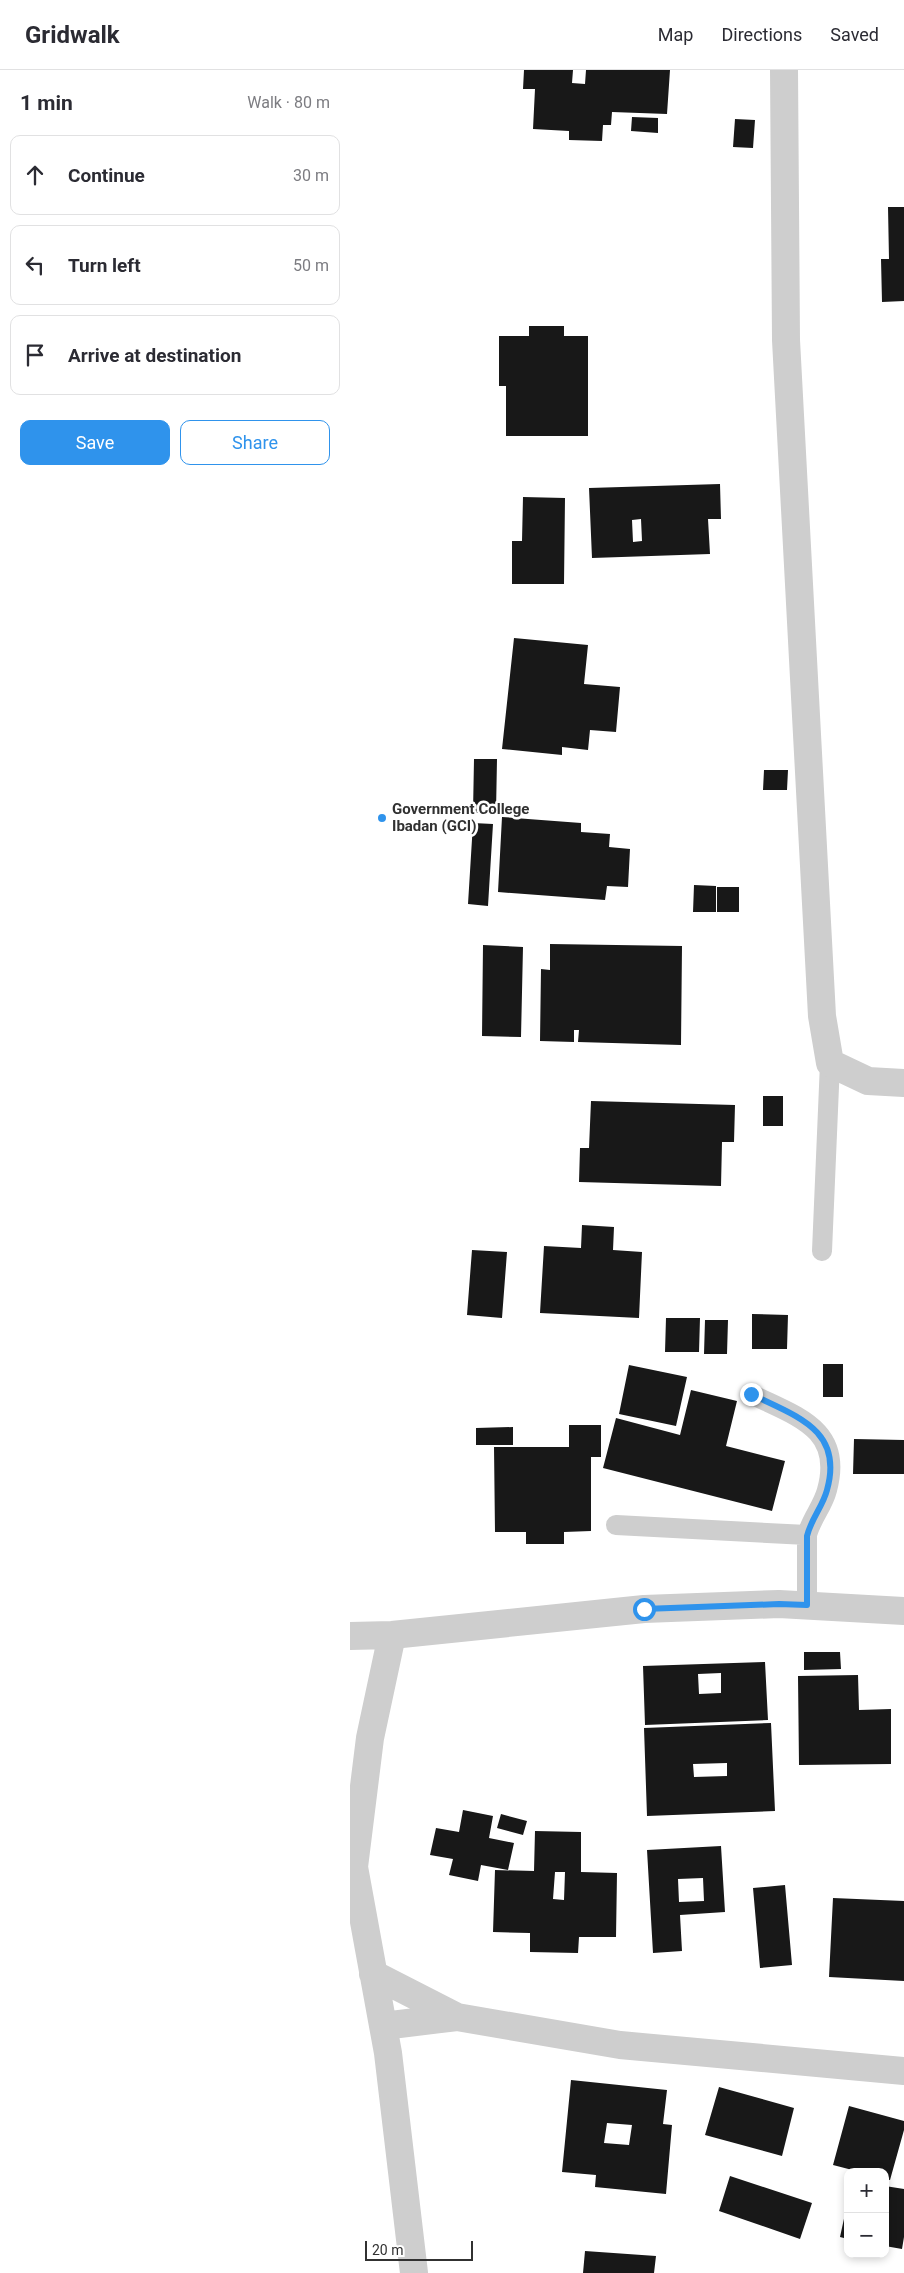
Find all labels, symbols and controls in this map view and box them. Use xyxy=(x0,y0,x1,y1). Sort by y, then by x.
text: Gridwalk xyxy=(25,21,120,49)
text: Map xyxy=(658,24,693,45)
text: Directions xyxy=(721,24,802,45)
text: Saved xyxy=(830,24,879,45)
text: 1 min xyxy=(20,91,73,115)
text: Walk · 80 m xyxy=(247,93,330,112)
icon: ahead xyxy=(21,161,49,189)
text: Continue xyxy=(68,164,145,187)
text: 30 m xyxy=(293,166,329,185)
icon: left xyxy=(21,251,49,279)
text: Turn left xyxy=(68,254,141,277)
text: 50 m xyxy=(293,256,329,275)
icon: arrive xyxy=(21,341,49,369)
text: Arrive at destination xyxy=(68,344,241,367)
button: Save xyxy=(20,420,170,465)
button: Share xyxy=(180,420,330,465)
place label: Government College Ibadan (GCI) xyxy=(392,800,529,835)
marker: Government College Ibadan (GCI) xyxy=(376,812,388,824)
route end xyxy=(740,1383,763,1406)
route start xyxy=(633,1598,656,1621)
map controls xyxy=(844,2168,889,2258)
button: + xyxy=(844,2168,889,2213)
button: − xyxy=(844,2213,889,2258)
scale bar xyxy=(365,2238,472,2261)
text: 20 m xyxy=(372,2242,404,2258)

